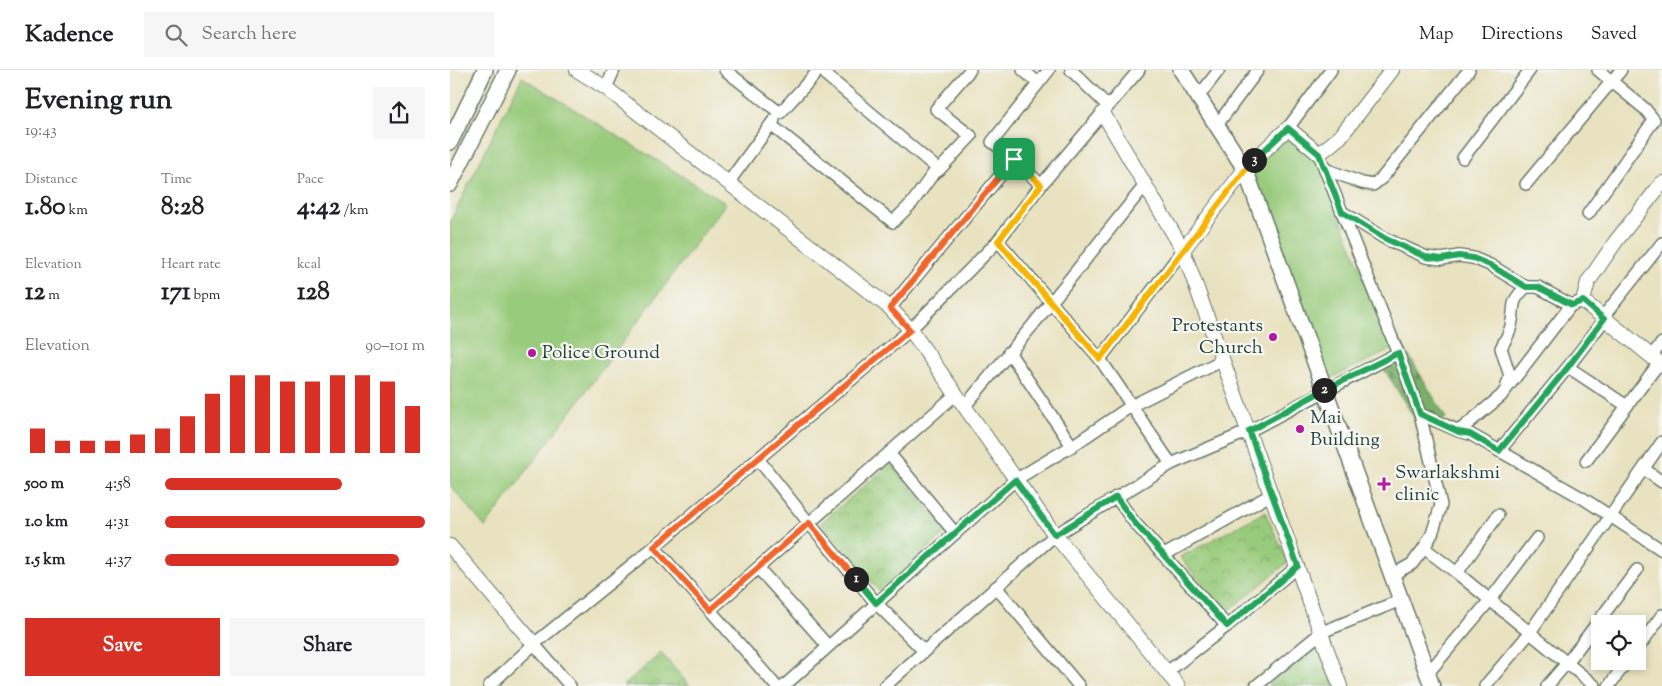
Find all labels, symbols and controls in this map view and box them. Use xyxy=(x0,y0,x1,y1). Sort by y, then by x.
search box xyxy=(144,12,494,57)
text: Kadence xyxy=(25,18,114,52)
icon: search xyxy=(162,21,190,49)
text: Search here xyxy=(202,21,297,48)
text: Map xyxy=(1419,22,1454,48)
text: Directions xyxy=(1482,22,1563,48)
text: Saved xyxy=(1591,22,1637,48)
text: Evening run xyxy=(25,81,172,121)
button: share xyxy=(373,87,425,139)
text: 19:43 xyxy=(25,120,57,143)
pin xyxy=(993,138,1035,180)
icon: arrive xyxy=(1000,145,1028,173)
pin: 3 xyxy=(1242,148,1266,172)
text: 3 xyxy=(1252,150,1257,170)
text: Distance xyxy=(25,170,78,190)
text: Time xyxy=(161,170,192,190)
text: Pace xyxy=(297,170,324,190)
text: 1.80 xyxy=(25,190,66,226)
text: 8:28 xyxy=(161,190,204,226)
text: 4:42 xyxy=(297,190,340,226)
text: km xyxy=(66,201,88,221)
text: /km xyxy=(340,201,369,221)
text: Elevation xyxy=(25,255,82,275)
text: Heart rate xyxy=(161,255,221,275)
text: kcal xyxy=(297,255,321,275)
text: 12 xyxy=(25,275,45,311)
text: 171 xyxy=(161,275,191,311)
text: 128 xyxy=(297,275,330,311)
text: m xyxy=(45,286,60,306)
text: bpm xyxy=(191,286,220,306)
place label: Protestants Church xyxy=(1172,313,1263,362)
marker: Protestants Church xyxy=(1267,331,1279,343)
text: Elevation xyxy=(25,335,90,358)
text: 90–101 m xyxy=(365,335,425,358)
place label: Police Ground xyxy=(542,340,660,367)
marker: Police Ground xyxy=(526,347,538,359)
pin: 2 xyxy=(1312,378,1336,402)
text: 2 xyxy=(1321,380,1328,400)
place label: Mai Building xyxy=(1310,405,1380,454)
marker: Mai Building xyxy=(1294,423,1306,435)
place label: Swarlakshmi clinic xyxy=(1395,460,1500,509)
text: 500 m xyxy=(25,473,64,496)
text: 4:58 xyxy=(105,473,131,496)
marker: Swarlakshmi clinic xyxy=(1377,477,1391,491)
text: 1.0 km xyxy=(25,511,68,534)
text: 4:31 xyxy=(105,511,129,534)
text: 1.5 km xyxy=(25,549,65,572)
text: 4:37 xyxy=(105,549,132,572)
pin: 1 xyxy=(844,566,868,592)
text: 1 xyxy=(854,569,859,589)
map controls xyxy=(1591,615,1646,670)
button: locate xyxy=(1591,615,1646,670)
button: Save xyxy=(25,618,220,676)
button: Share xyxy=(230,618,425,676)

